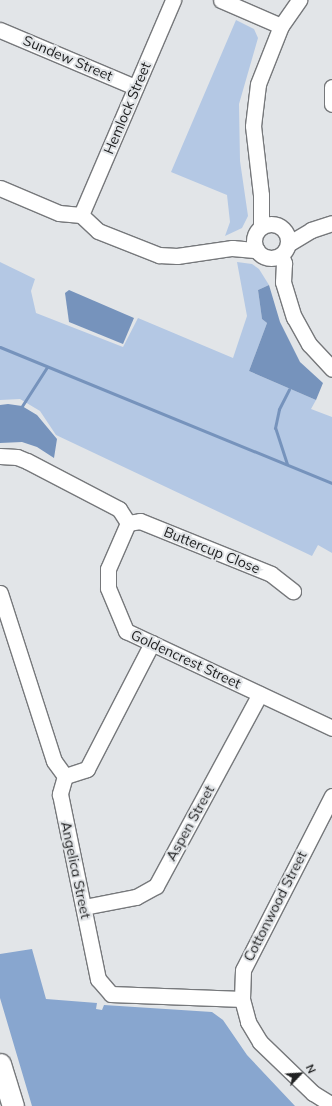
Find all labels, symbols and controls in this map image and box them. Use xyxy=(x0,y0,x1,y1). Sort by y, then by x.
street label: Sundew Street xyxy=(21,32,115,84)
street label: Hemlock Street xyxy=(100,59,154,157)
street label: Buttercup Close xyxy=(161,523,263,577)
street label: Goldencrest Street xyxy=(128,626,244,692)
street label: Aspen Street xyxy=(162,782,218,864)
street label: Angelica Street xyxy=(58,820,94,920)
street label: Cottonwood Street xyxy=(240,848,310,964)
north arrow xyxy=(280,1054,320,1094)
text: N xyxy=(303,1062,319,1076)

